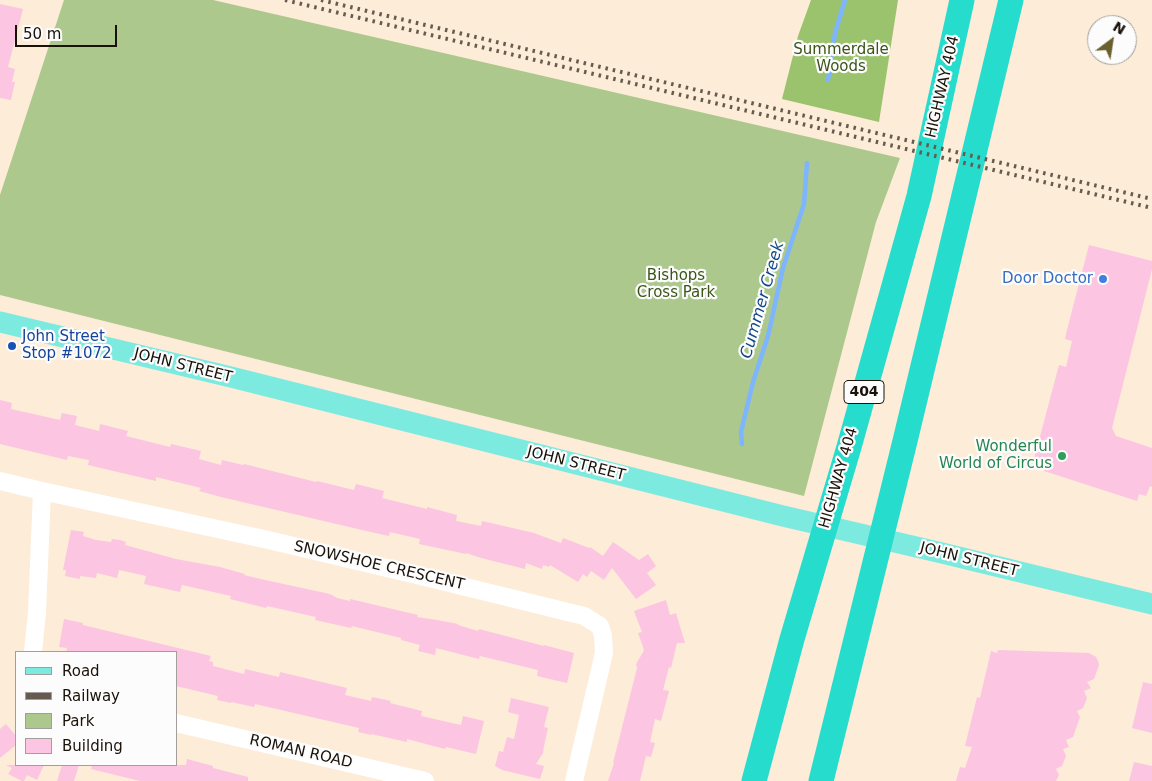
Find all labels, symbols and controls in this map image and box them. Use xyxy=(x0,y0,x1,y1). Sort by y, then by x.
scale bar xyxy=(18,15,120,47)
north arrow xyxy=(1087,15,1137,65)
text: N xyxy=(1110,18,1128,38)
text: 50 m xyxy=(23,25,61,43)
street label: HIGHWAY 404 xyxy=(923,34,963,140)
park label: Summerdale Woods xyxy=(793,41,889,76)
water label: Cummer Creek xyxy=(737,239,789,361)
park label: Bishops Cross Park xyxy=(637,267,715,302)
place label: Door Doctor xyxy=(1002,270,1093,288)
marker: Door Doctor xyxy=(1097,273,1109,285)
place label: John Street Stop #1072 xyxy=(22,328,112,363)
marker: John Street Stop #1072 xyxy=(6,340,18,352)
street label: JOHN STREET xyxy=(132,345,234,387)
road number: 404 xyxy=(844,381,884,404)
street label: HIGHWAY 404 xyxy=(816,425,862,531)
place label: Wonderful World of Circus xyxy=(939,438,1052,473)
street label: JOHN STREET xyxy=(525,443,627,485)
marker: Wonderful World of Circus xyxy=(1056,450,1068,462)
street label: SNOWSHOE CRESCENT xyxy=(292,538,466,594)
street label: JOHN STREET xyxy=(918,539,1020,581)
legend xyxy=(15,651,178,766)
text: Road xyxy=(62,662,100,680)
text: Railway xyxy=(62,687,120,705)
text: Park xyxy=(62,712,94,730)
street label: ROMAN ROAD xyxy=(248,731,354,773)
text: Building xyxy=(62,737,123,755)

